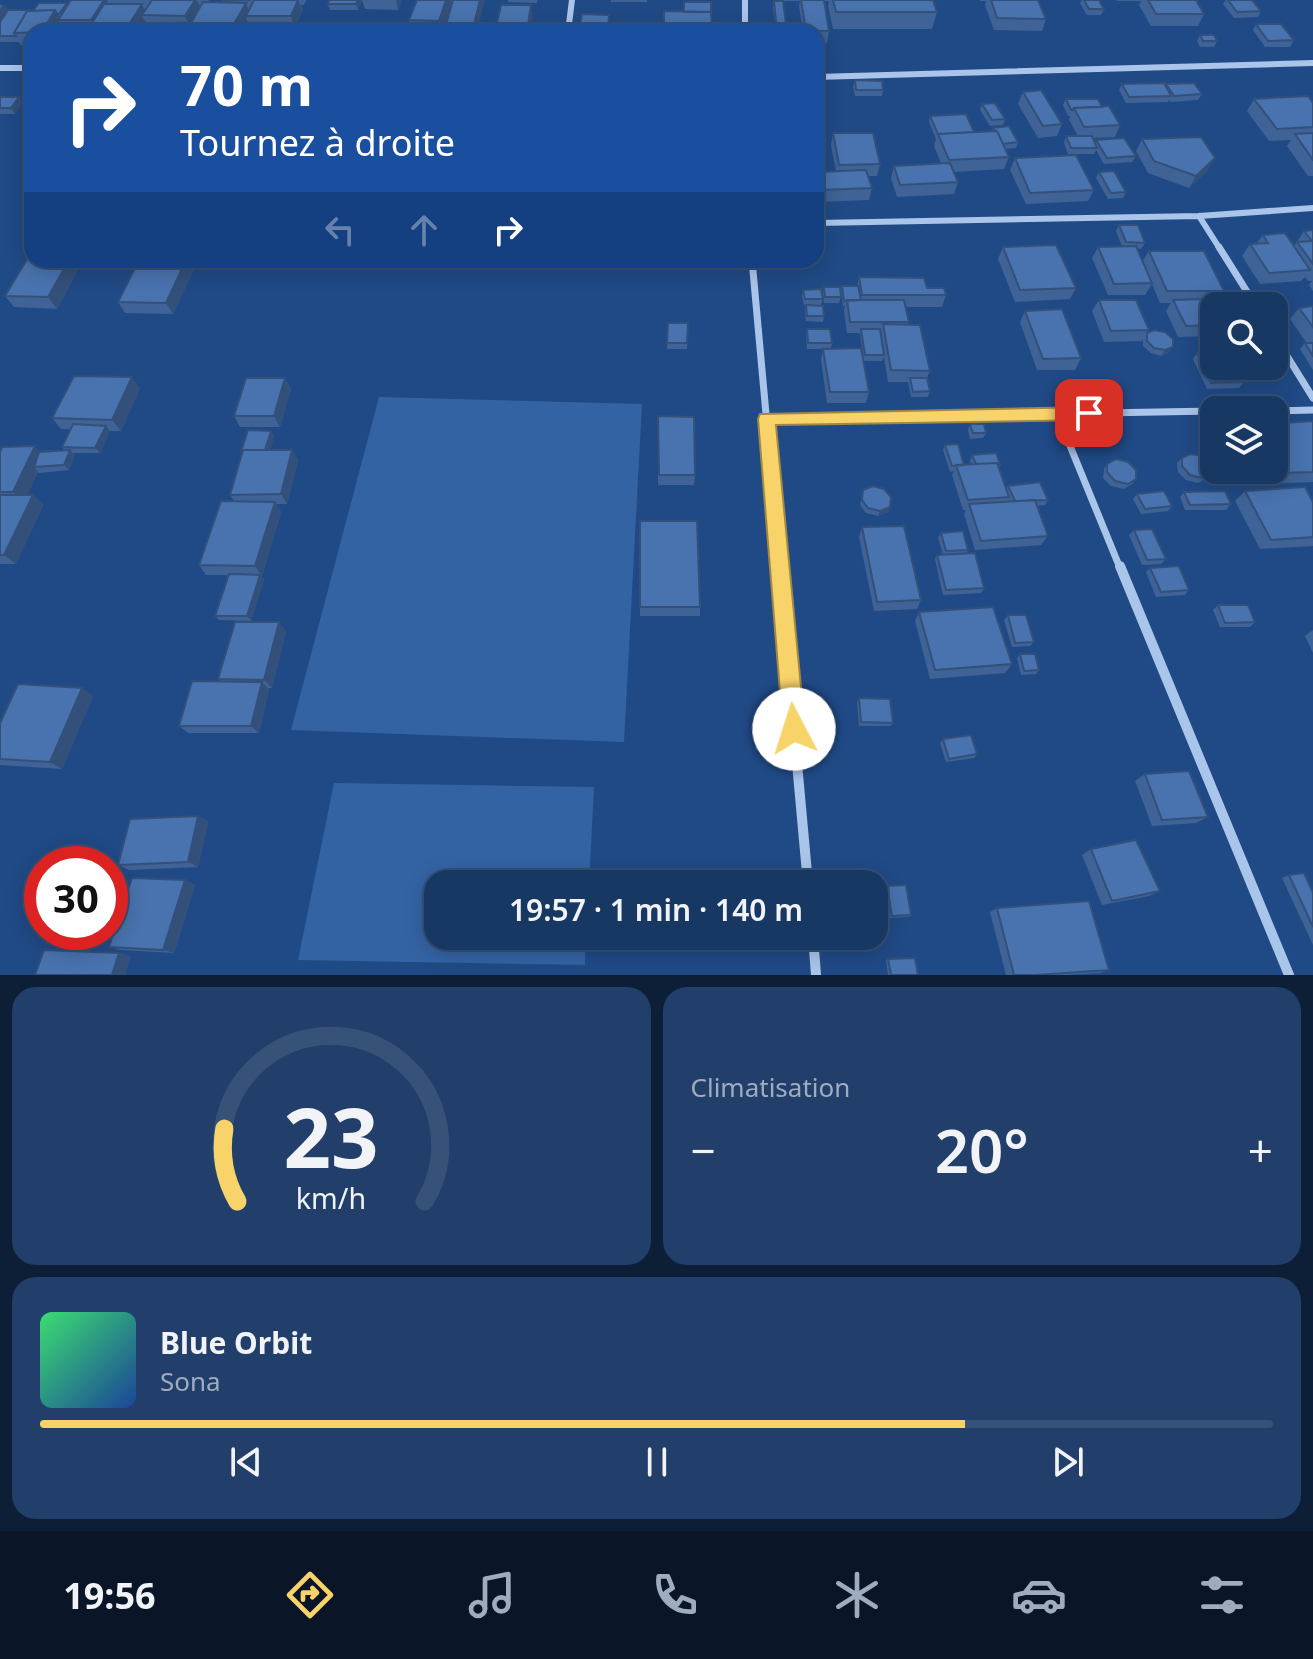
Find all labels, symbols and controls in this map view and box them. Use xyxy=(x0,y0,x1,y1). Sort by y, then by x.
text: 70 m xyxy=(180,46,313,122)
icon: right xyxy=(48,56,152,160)
text: Tournez à droite xyxy=(180,118,455,167)
icon: left xyxy=(318,208,362,252)
icon: ahead xyxy=(402,208,446,252)
icon: right xyxy=(486,208,530,252)
map controls xyxy=(1200,292,1288,484)
button: search xyxy=(1200,292,1288,380)
pin xyxy=(1055,379,1123,447)
icon: arrive xyxy=(1067,391,1111,435)
button: layers xyxy=(1200,396,1288,484)
position arrow xyxy=(752,687,836,771)
speed limit sign: 30 xyxy=(24,846,128,950)
text: 19:57 · 1 min · 140 m xyxy=(509,889,803,930)
text: Climatisation xyxy=(691,1069,850,1105)
text: 23 xyxy=(284,1079,379,1192)
text: 20° xyxy=(935,1109,1029,1191)
text: − xyxy=(691,1120,716,1180)
text: + xyxy=(1248,1120,1273,1180)
text: km/h xyxy=(296,1178,366,1217)
text: Blue Orbit xyxy=(160,1322,312,1363)
text: Sona xyxy=(160,1363,221,1399)
icon: previous xyxy=(224,1440,268,1484)
icon: pause xyxy=(635,1440,679,1484)
icon: next xyxy=(1046,1440,1090,1484)
icon: directions xyxy=(282,1567,338,1623)
icon: music xyxy=(464,1567,520,1623)
icon: phone xyxy=(647,1567,703,1623)
icon: climate xyxy=(829,1567,885,1623)
icon: car xyxy=(1011,1567,1067,1623)
icon: filters xyxy=(1194,1567,1250,1623)
text: 19:56 xyxy=(63,1571,156,1620)

